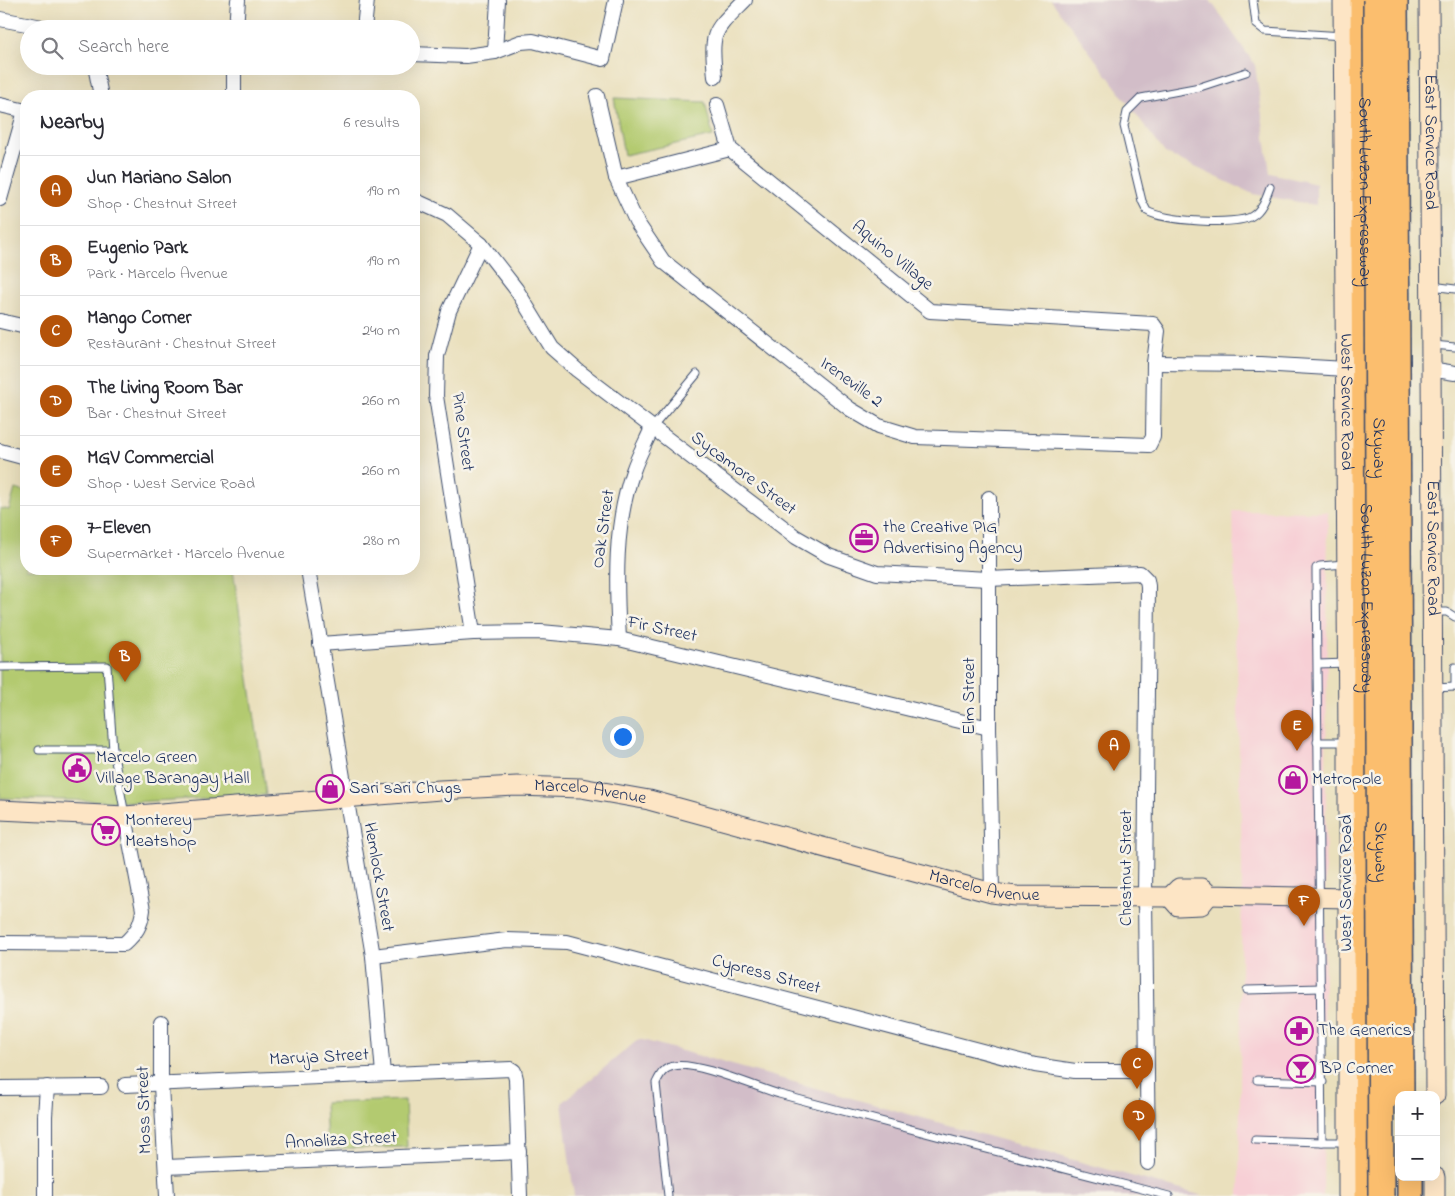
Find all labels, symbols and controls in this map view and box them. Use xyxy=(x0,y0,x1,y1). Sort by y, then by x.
search box xyxy=(20,20,420,75)
icon: search xyxy=(38,34,66,62)
text: Search here xyxy=(78,34,169,61)
street label: East Service Road xyxy=(1416,74,1443,210)
street label: South Luzon Expressway xyxy=(1350,97,1377,287)
text: Nearby xyxy=(40,108,104,138)
text: 6 results xyxy=(343,111,400,135)
text: Jun Mariano Salon xyxy=(87,165,231,192)
text: A xyxy=(51,179,61,203)
text: 190 m xyxy=(367,179,400,203)
text: Shop · Chestnut Street xyxy=(87,192,237,216)
street label: Aquino Village xyxy=(845,215,940,299)
text: Eugenio Park xyxy=(87,235,188,262)
text: B xyxy=(51,249,61,273)
text: 190 m xyxy=(367,249,400,273)
text: Park · Marcelo Avenue xyxy=(87,262,228,286)
text: Mango Corner xyxy=(87,305,191,332)
text: C xyxy=(52,319,60,343)
text: 240 m xyxy=(362,319,400,343)
text: Restaurant · Chestnut Street xyxy=(87,332,276,356)
street label: West Service Road xyxy=(1332,333,1359,471)
street label: Ireneville 2 xyxy=(814,351,888,415)
text: The Living Room Bar xyxy=(87,375,243,402)
text: D xyxy=(50,389,62,413)
text: 260 m xyxy=(362,389,400,413)
street label: Pine Street xyxy=(444,391,480,473)
text: Bar · Chestnut Street xyxy=(87,402,227,426)
street label: Skyway xyxy=(1365,417,1391,479)
street label: Sycamore Street xyxy=(685,426,801,522)
text: MGV Commercial xyxy=(87,445,214,472)
text: E xyxy=(51,459,61,483)
text: 260 m xyxy=(362,459,400,483)
text: Shop · West Service Road xyxy=(87,472,255,496)
street label: East Service Road xyxy=(1419,480,1445,616)
street label: Oak Street xyxy=(586,488,622,570)
street label: South Luzon Expressway xyxy=(1352,503,1379,693)
text: 7-Eleven xyxy=(87,515,151,542)
place label: the Creative PIG Advertising Agency xyxy=(883,515,1023,563)
office icon: the Creative PIG Advertising Agency xyxy=(849,523,879,553)
text: F xyxy=(51,529,61,553)
text: 280 m xyxy=(363,529,400,553)
text: Supermarket · Marcelo Avenue xyxy=(87,542,285,566)
street label: Fir Street xyxy=(624,610,699,650)
pin: B xyxy=(109,641,141,682)
street label: Elm Street xyxy=(957,657,983,735)
pin: E xyxy=(1281,710,1313,751)
your location xyxy=(610,724,636,750)
pin: A xyxy=(1098,730,1130,771)
place label: Marcelo Green Village Barangay Hall xyxy=(95,745,250,793)
public building icon: Marcelo Green Village Barangay Hall xyxy=(62,753,92,783)
shop icon: Metropole xyxy=(1278,765,1308,795)
place label: Metropole xyxy=(1312,767,1383,793)
shop icon: Sari sari Chugs xyxy=(315,774,345,804)
street label: Marcelo Avenue xyxy=(534,774,649,812)
place label: Sari sari Chugs xyxy=(349,776,462,803)
place label: Monterey Meatshop xyxy=(125,808,197,855)
street label: Chestnut Street xyxy=(1114,810,1140,926)
street label: West Service Road xyxy=(1334,815,1360,951)
supermarket icon: Monterey Meatshop xyxy=(91,816,121,846)
street label: Hemlock Street xyxy=(356,820,400,934)
street label: Skyway xyxy=(1366,821,1393,883)
street label: Marcelo Avenue xyxy=(926,863,1041,909)
pin: F xyxy=(1288,885,1320,926)
street label: Cypress Street xyxy=(709,948,823,1002)
pharmacy icon: The Generics xyxy=(1284,1016,1314,1046)
place label: The Generics xyxy=(1318,1018,1412,1044)
street label: Maruja Street xyxy=(269,1042,369,1074)
pin: C xyxy=(1121,1048,1153,1089)
bar icon: BP Corner xyxy=(1286,1054,1316,1084)
place label: BP Corner xyxy=(1319,1056,1394,1082)
street label: Moss Street xyxy=(130,1065,160,1155)
map controls xyxy=(1395,1091,1440,1181)
button: + xyxy=(1395,1091,1440,1136)
pin: D xyxy=(1123,1100,1155,1141)
street label: Annaliza Street xyxy=(284,1125,398,1157)
button: − xyxy=(1395,1136,1440,1181)

